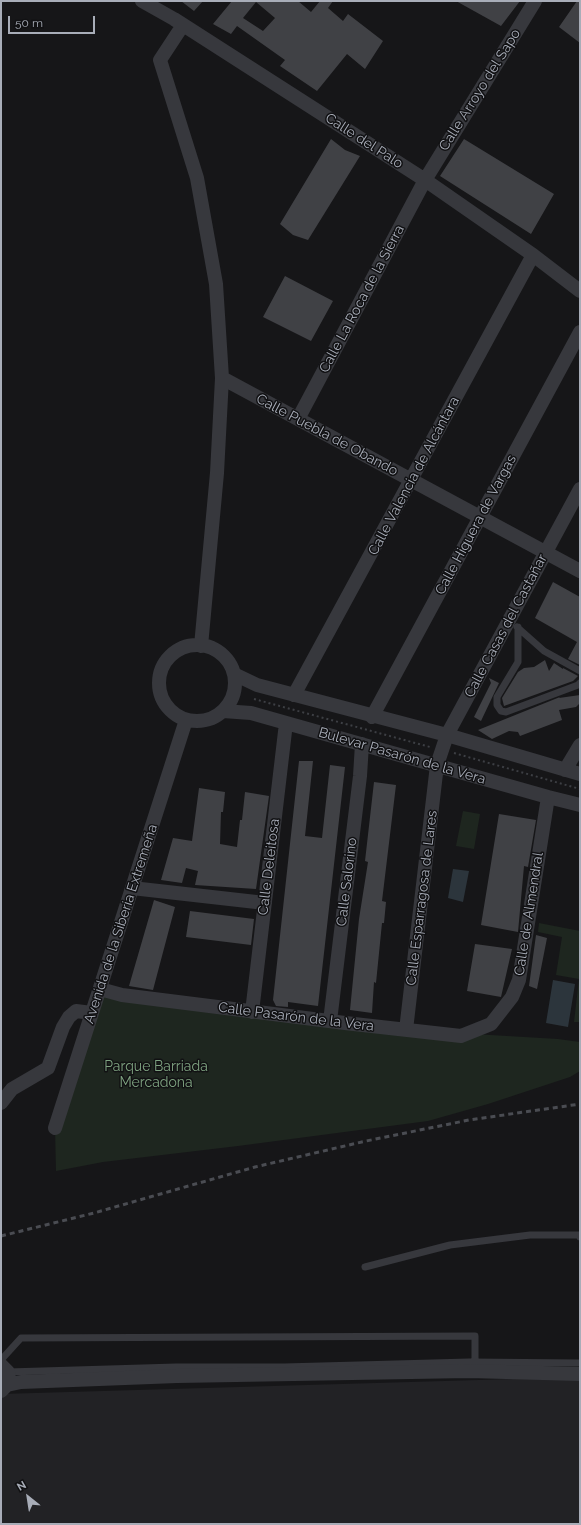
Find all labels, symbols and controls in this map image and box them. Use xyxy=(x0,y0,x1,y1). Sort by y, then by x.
scale bar xyxy=(10,8,97,34)
text: 50 m xyxy=(15,16,43,30)
street label: Calle Arroyo del Sapo xyxy=(436,26,524,154)
street label: Calle del Palo xyxy=(322,110,406,172)
street label: Calle La Roca de la Sierra xyxy=(316,222,408,376)
street label: Calle Puebla de Obando xyxy=(253,390,401,480)
street label: Calle Valencia de Alcántara xyxy=(365,394,463,558)
street label: Calle Higuera de Vargas xyxy=(432,452,520,598)
street label: Calle Casas del Castañar xyxy=(461,551,551,701)
street label: Bulevar Pasarón de la Vera xyxy=(317,724,487,788)
street label: Calle Esparragosa de Lares xyxy=(403,809,441,987)
street label: Calle Deleitosa xyxy=(255,818,283,916)
street label: Avenida de la Siberia Extremeña xyxy=(81,822,161,1026)
street label: Calle Salorino xyxy=(333,837,361,927)
street label: Calle de Almendral xyxy=(511,851,547,977)
street label: Calle Pasarón de la Vera xyxy=(217,999,375,1035)
park label: Parque Barriada Mercadona xyxy=(104,1059,208,1092)
north arrow xyxy=(8,1477,48,1517)
text: N xyxy=(15,1478,29,1494)

